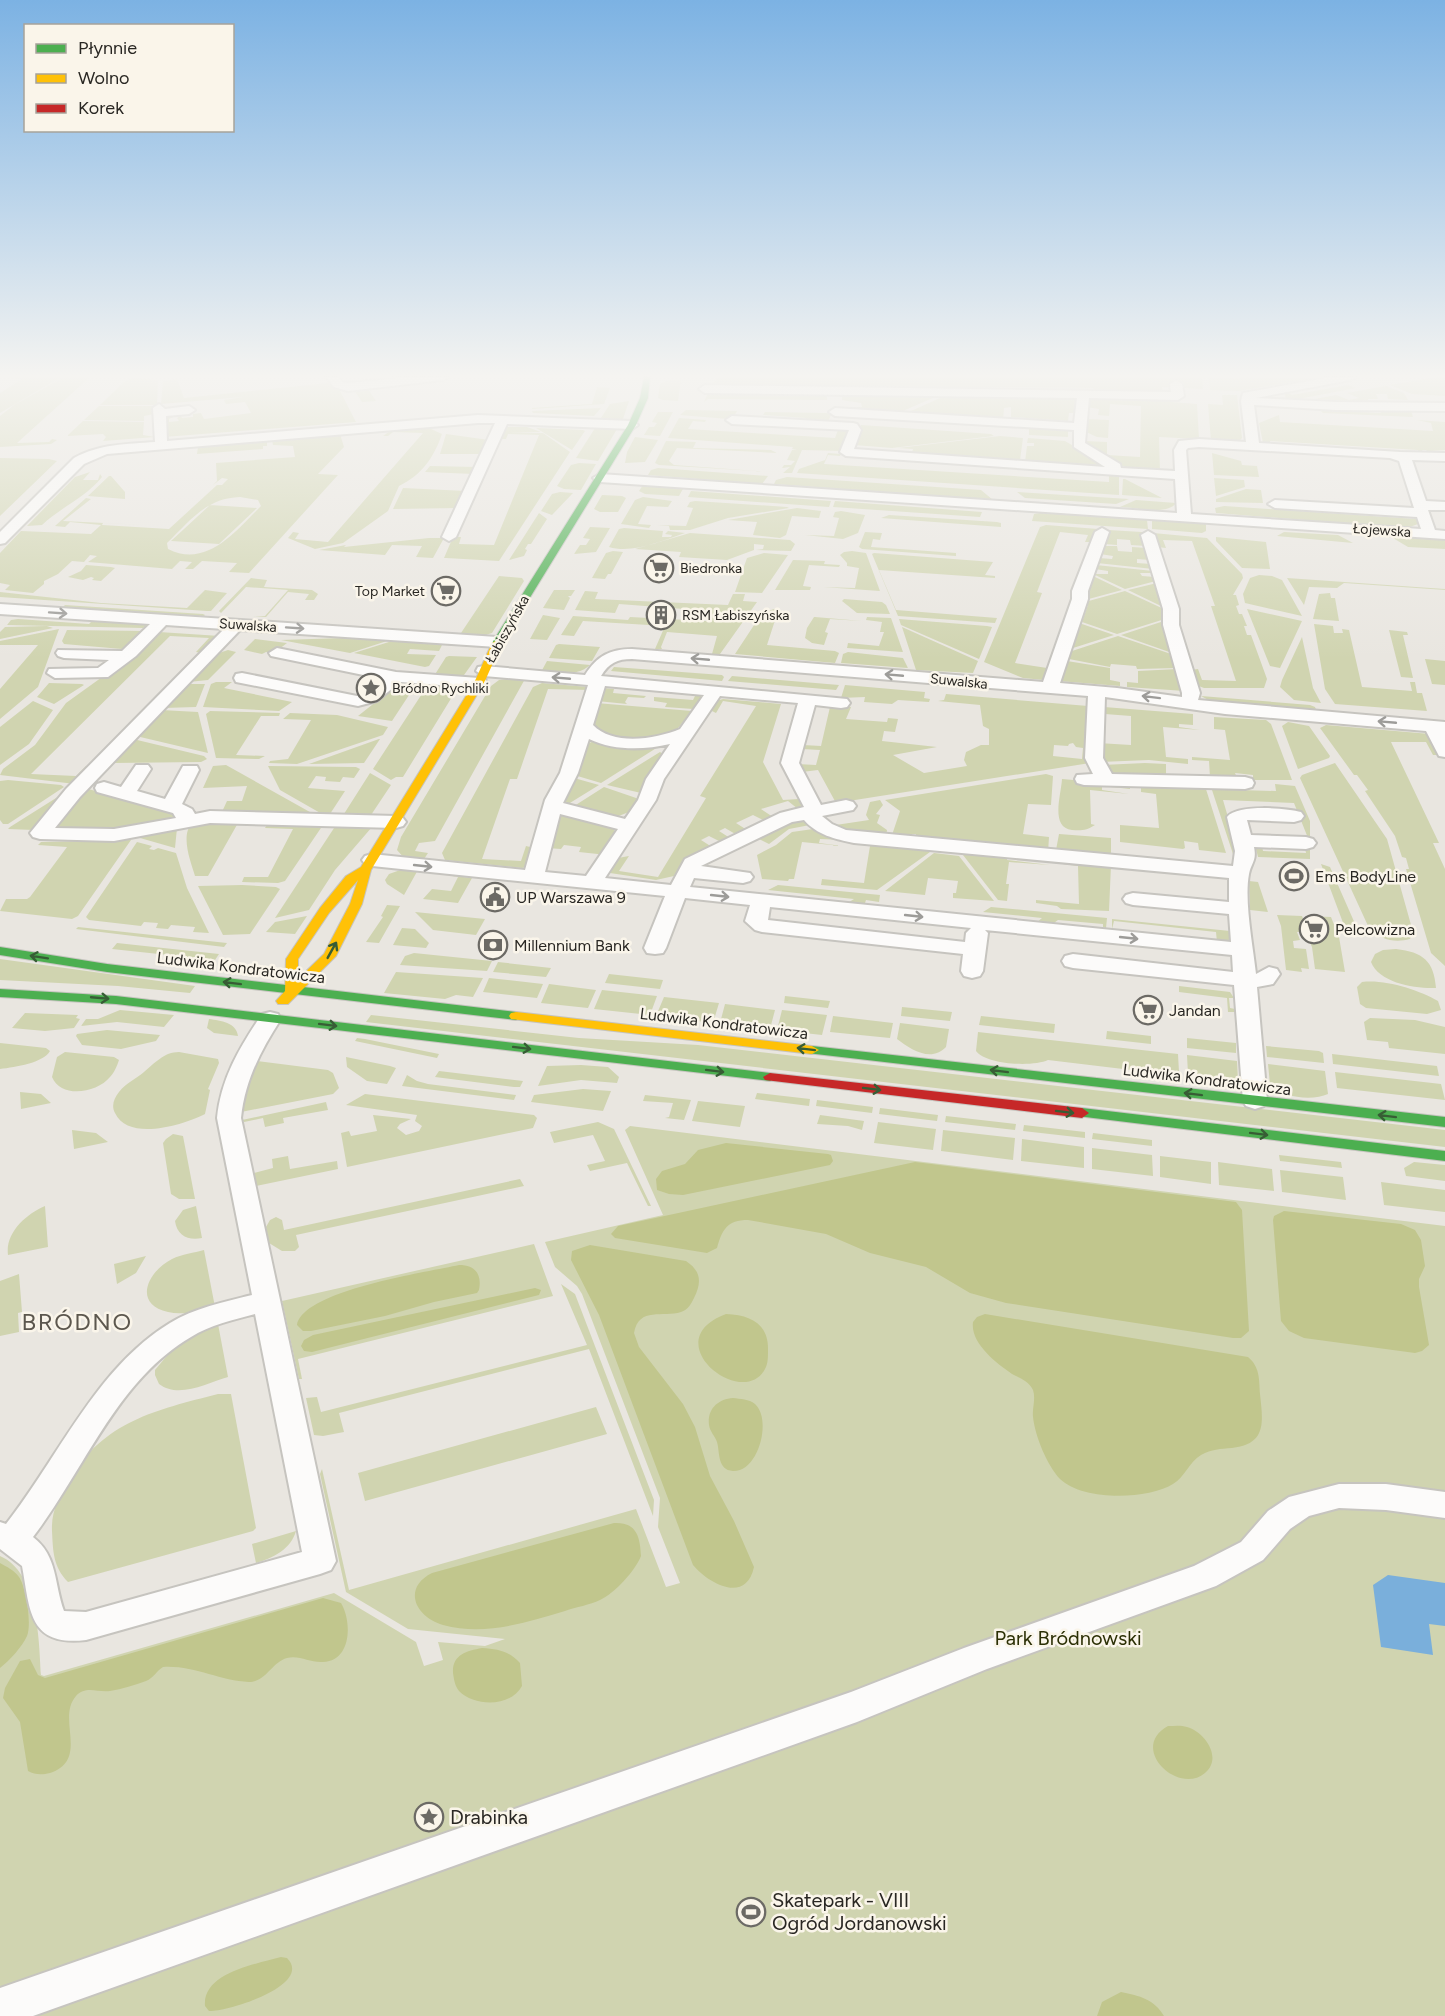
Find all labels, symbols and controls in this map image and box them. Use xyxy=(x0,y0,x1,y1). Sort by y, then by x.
legend xyxy=(24,24,234,132)
text: Płynnie xyxy=(78,37,137,59)
text: Wolno xyxy=(78,67,129,89)
text: Korek xyxy=(78,97,124,119)
street label: Łojewska xyxy=(1352,520,1411,541)
supermarket icon: Biedronka xyxy=(643,552,675,584)
place label: Biedronka xyxy=(680,560,742,577)
supermarket icon: Top Market xyxy=(430,575,462,607)
place label: Top Market xyxy=(355,583,425,600)
street label: Łabiszyńska xyxy=(482,592,533,666)
building icon: RSM Łabiszyńska xyxy=(645,599,677,631)
one-way arrow xyxy=(48,607,68,618)
place label: RSM Łabiszyńska xyxy=(682,607,789,624)
street label: Suwalska xyxy=(219,615,277,636)
one-way arrow xyxy=(284,623,304,634)
one-way arrow xyxy=(690,653,710,664)
one-way arrow xyxy=(885,669,905,680)
street label: Suwalska xyxy=(929,670,989,693)
place icon: Bródno Rychliki xyxy=(355,672,387,704)
one-way arrow xyxy=(552,672,572,683)
place label: Bródno Rychliki xyxy=(392,680,489,697)
one-way arrow xyxy=(1142,691,1162,702)
one-way arrow xyxy=(1377,716,1397,727)
one-way arrow xyxy=(412,860,432,871)
sports icon: Ems BodyLine xyxy=(1278,860,1310,892)
place label: Ems BodyLine xyxy=(1315,867,1416,886)
public building icon: UP Warszawa 9 xyxy=(479,881,511,913)
place label: UP Warszawa 9 xyxy=(516,888,626,907)
one-way arrow xyxy=(710,891,730,902)
one-way arrow xyxy=(904,911,924,922)
supermarket icon: Pelcowizna xyxy=(1298,913,1330,945)
place label: Pelcowizna xyxy=(1335,920,1415,939)
bank icon: Millennium Bank xyxy=(477,929,509,961)
one-way arrow xyxy=(1119,933,1139,944)
place label: Millennium Bank xyxy=(514,936,630,955)
one-way arrow xyxy=(326,942,338,959)
street label: Ludwika Kondratowicza xyxy=(156,948,326,987)
one-way arrow xyxy=(30,951,50,962)
one-way arrow xyxy=(223,977,243,988)
one-way arrow xyxy=(90,993,110,1004)
supermarket icon: Jandan xyxy=(1132,994,1164,1026)
place label: Jandan xyxy=(1169,1001,1221,1020)
street label: Ludwika Kondratowicza xyxy=(639,1004,809,1043)
one-way arrow xyxy=(318,1020,337,1031)
one-way arrow xyxy=(511,1043,531,1054)
one-way arrow xyxy=(796,1043,816,1054)
street label: Ludwika Kondratowicza xyxy=(1122,1060,1292,1099)
one-way arrow xyxy=(705,1066,725,1077)
one-way arrow xyxy=(990,1066,1010,1077)
one-way arrow xyxy=(861,1084,881,1095)
one-way arrow xyxy=(1184,1088,1204,1099)
one-way arrow xyxy=(1055,1107,1075,1118)
one-way arrow xyxy=(1377,1110,1397,1121)
one-way arrow xyxy=(1248,1129,1268,1140)
district label: BRÓDNO xyxy=(21,1307,133,1336)
park label: Park Bródnowski xyxy=(994,1626,1142,1650)
place icon: Drabinka xyxy=(413,1801,445,1833)
place label: Drabinka xyxy=(450,1805,528,1829)
place label: Skatepark - VIII Ogród Jordanowski xyxy=(772,1888,947,1935)
sports icon: Skatepark - VIII Ogród Jordanowski xyxy=(735,1896,767,1928)

